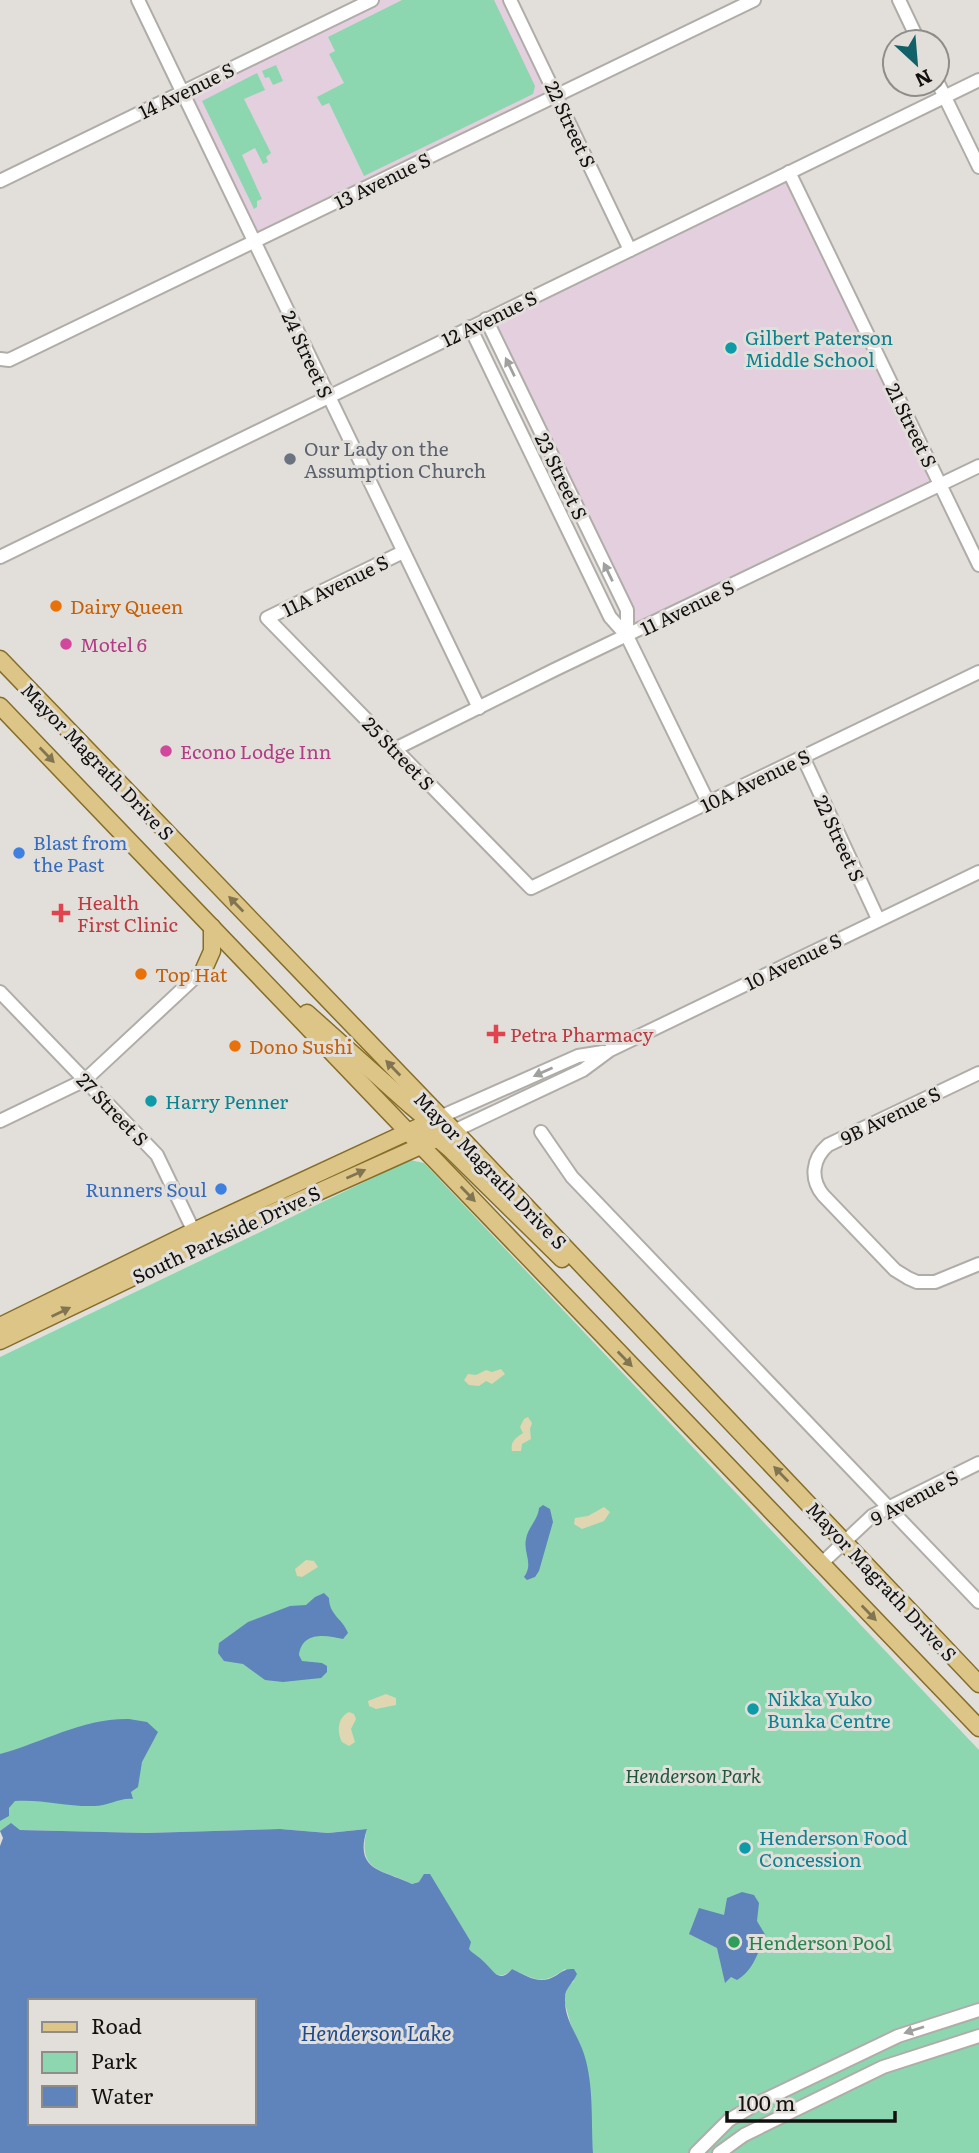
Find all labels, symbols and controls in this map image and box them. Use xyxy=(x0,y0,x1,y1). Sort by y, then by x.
north arrow xyxy=(881,28,951,98)
street label: 14 Avenue S xyxy=(134,55,238,125)
text: N xyxy=(911,63,937,95)
street label: 22 Street S xyxy=(539,76,603,172)
street label: 13 Avenue S xyxy=(329,145,435,215)
street label: 12 Avenue S xyxy=(437,283,541,353)
street label: 24 Street S xyxy=(276,306,340,402)
place label: Gilbert Paterson Middle School xyxy=(745,323,893,373)
marker: Gilbert Paterson Middle School xyxy=(723,340,739,356)
one-way arrow xyxy=(504,357,515,377)
street label: 21 Street S xyxy=(880,378,944,472)
street label: 23 Street S xyxy=(529,428,595,524)
place label: Our Lady on the Assumption Church xyxy=(304,434,486,484)
marker: Our Lady on the Assumption Church xyxy=(282,451,298,467)
street label: 11A Avenue S xyxy=(277,547,393,623)
one-way arrow xyxy=(603,562,614,582)
street label: 11 Avenue S xyxy=(635,572,739,642)
place label: Dairy Queen xyxy=(70,592,183,620)
marker: Dairy Queen xyxy=(48,598,64,614)
place label: Motel 6 xyxy=(80,630,147,658)
marker: Motel 6 xyxy=(58,636,74,652)
street label: Mayor Magrath Drive S xyxy=(15,676,181,846)
street label: 25 Street S xyxy=(357,710,441,796)
place label: Econo Lodge Inn xyxy=(180,737,331,765)
street label: 10A Avenue S xyxy=(696,741,814,819)
marker: Econo Lodge Inn xyxy=(158,743,174,759)
one-way arrow xyxy=(39,746,55,763)
street label: 22 Street S xyxy=(808,790,872,886)
place label: Blast from the Past xyxy=(33,828,127,878)
marker: Blast from the Past xyxy=(11,845,27,861)
place label: Health First Clinic xyxy=(77,888,178,938)
one-way arrow xyxy=(227,895,244,912)
marker: Health First Clinic xyxy=(51,903,71,923)
street label: 10 Avenue S xyxy=(740,926,846,996)
place label: Top Hat xyxy=(155,960,228,988)
marker: Top Hat xyxy=(133,966,149,982)
place label: Petra Pharmacy xyxy=(510,1020,653,1048)
marker: Petra Pharmacy xyxy=(488,1026,504,1042)
place label: Dono Sushi xyxy=(249,1032,353,1060)
marker: Dono Sushi xyxy=(227,1038,243,1054)
one-way arrow xyxy=(385,1059,402,1076)
street label: 27 Street S xyxy=(71,1066,155,1152)
one-way arrow xyxy=(532,1067,553,1078)
street label: 9B Avenue S xyxy=(835,1079,945,1151)
street label: Mayor Magrath Drive S xyxy=(408,1085,574,1255)
place label: Harry Penner xyxy=(165,1087,288,1115)
marker: Harry Penner xyxy=(143,1093,159,1109)
one-way arrow xyxy=(346,1168,367,1179)
place label: Runners Soul xyxy=(85,1175,207,1203)
street label: South Parkside Drive S xyxy=(127,1178,325,1290)
marker: Runners Soul xyxy=(213,1181,229,1197)
one-way arrow xyxy=(460,1186,477,1203)
one-way arrow xyxy=(51,1306,71,1317)
one-way arrow xyxy=(617,1350,633,1367)
street label: 9 Avenue S xyxy=(865,1462,963,1532)
one-way arrow xyxy=(774,1466,790,1483)
street label: Mayor Magrath Drive S xyxy=(800,1495,964,1667)
one-way arrow xyxy=(860,1604,876,1621)
place label: Nikka Yuko Bunka Centre xyxy=(767,1684,891,1734)
marker: Nikka Yuko Bunka Centre xyxy=(745,1701,761,1717)
park label: Henderson Park xyxy=(625,1761,762,1789)
place label: Henderson Food Concession xyxy=(759,1823,908,1873)
marker: Henderson Food Concession xyxy=(737,1840,753,1856)
place label: Henderson Pool xyxy=(748,1928,892,1956)
marker: Henderson Pool xyxy=(726,1934,742,1950)
legend xyxy=(28,1999,256,2125)
text: Road xyxy=(91,2009,142,2040)
water label: Henderson Lake xyxy=(301,2016,451,2047)
one-way arrow xyxy=(903,2025,924,2036)
text: Park xyxy=(91,2044,137,2075)
text: Water xyxy=(91,2079,153,2110)
scale bar xyxy=(727,2080,895,2124)
text: 100 m xyxy=(738,2086,795,2117)

